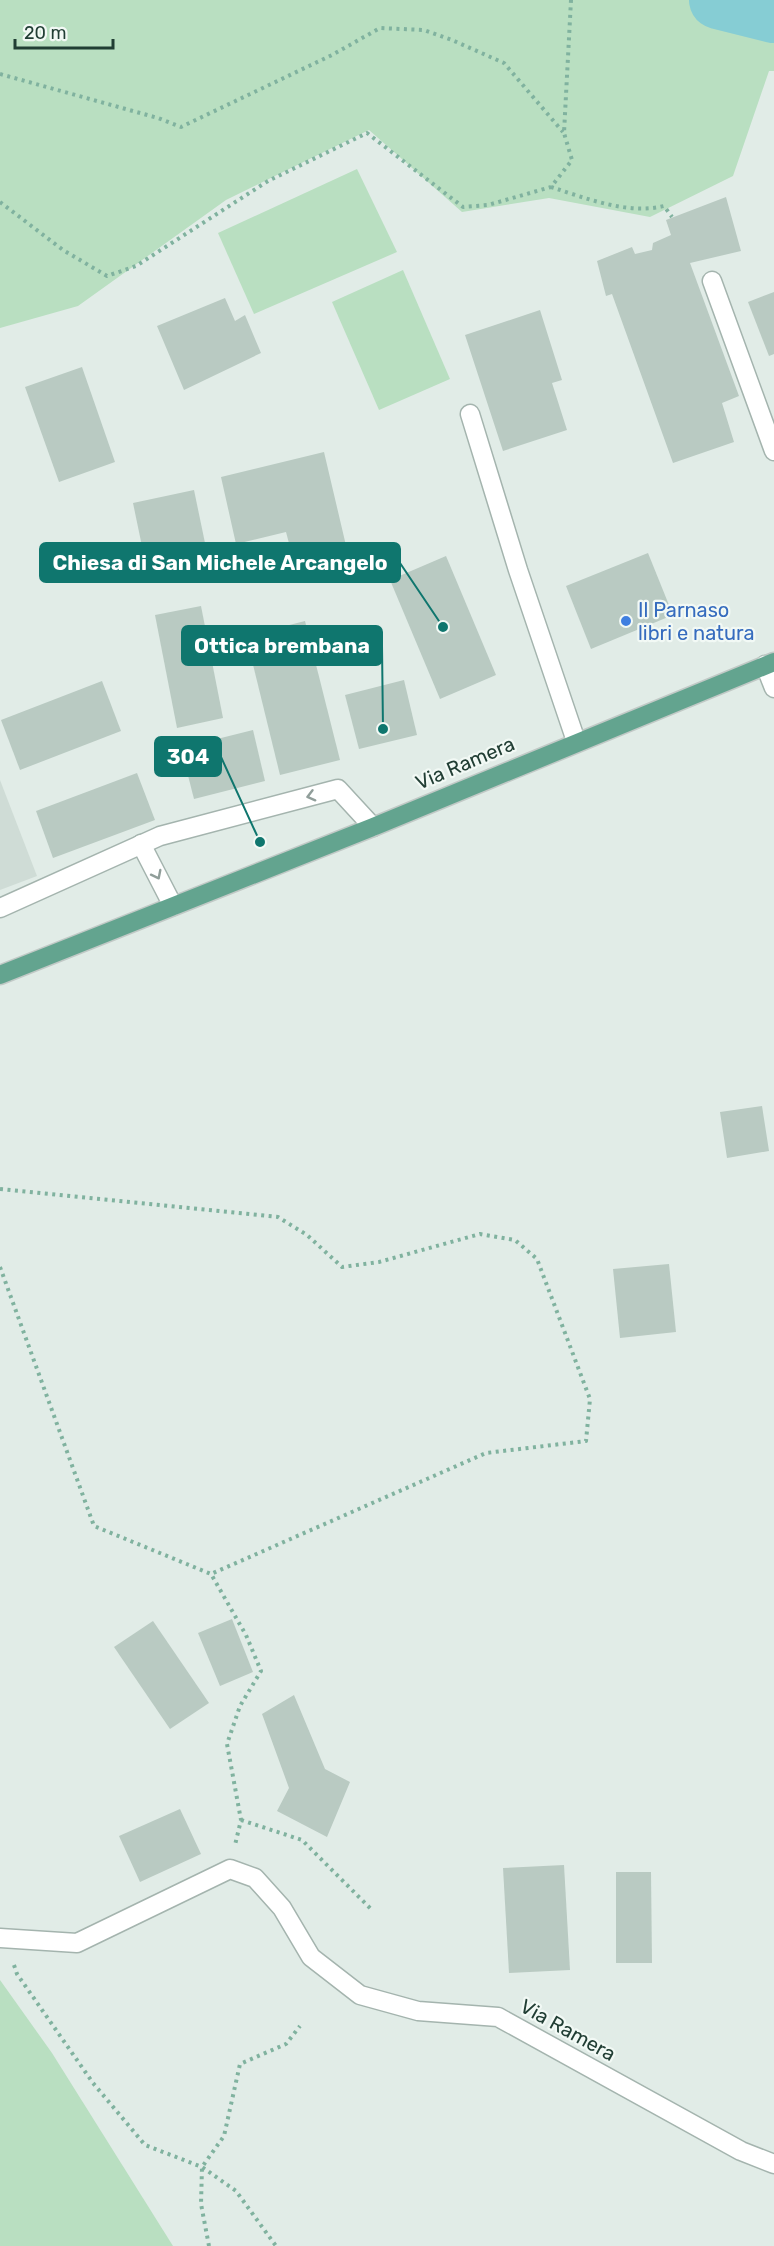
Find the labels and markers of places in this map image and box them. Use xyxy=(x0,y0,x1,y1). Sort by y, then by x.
callout: Chiesa di San Michele Arcangelo xyxy=(40,543,400,582)
place label: Il Parnaso libri e natura xyxy=(638,598,754,645)
marker: Il Parnaso libri e natura xyxy=(619,614,633,628)
callout: Ottica brembana xyxy=(182,626,382,665)
callout: 304 xyxy=(155,737,221,776)

